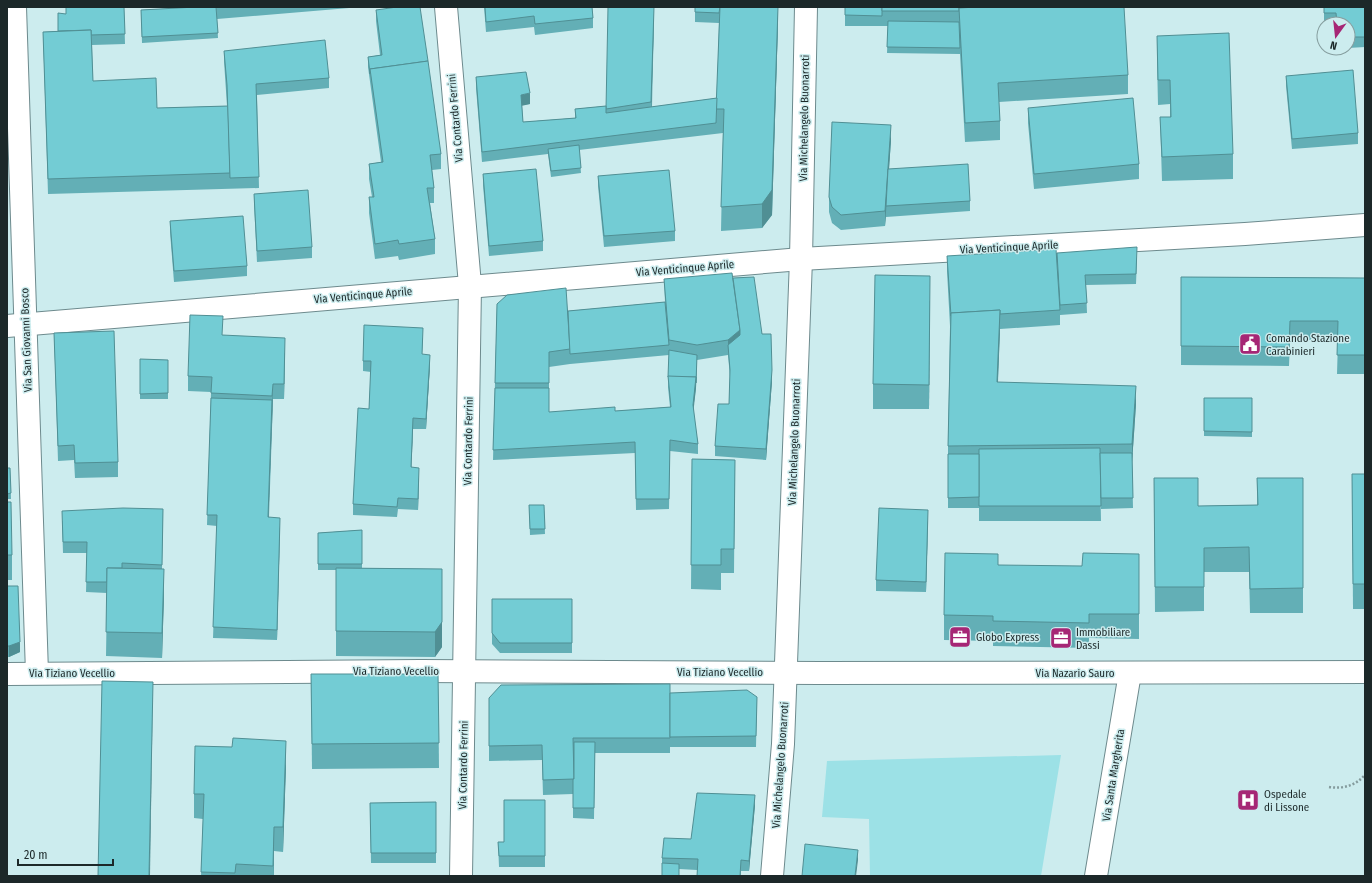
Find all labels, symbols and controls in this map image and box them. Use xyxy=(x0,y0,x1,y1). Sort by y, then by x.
north arrow xyxy=(1316,16,1356,56)
text: N xyxy=(1329,38,1338,52)
street label: Via Michelangelo Buonarroti xyxy=(797,54,812,182)
street label: Via Contardo Ferrini xyxy=(445,73,466,163)
street label: Via Venticinque Aprile xyxy=(959,238,1059,257)
street label: Via Venticinque Aprile xyxy=(635,258,735,279)
street label: Via Venticinque Aprile xyxy=(313,285,413,306)
street label: Via San Giovanni Bosco xyxy=(18,287,35,392)
public building icon: Comando Stazione Carabinieri xyxy=(1237,331,1263,357)
place label: Comando Stazione Carabinieri xyxy=(1266,332,1350,358)
street label: Via Michelangelo Buonarroti xyxy=(786,378,803,506)
street label: Via Contardo Ferrini xyxy=(461,396,476,486)
office icon: Globo Express xyxy=(947,624,973,650)
office icon: Immobiliare Dassi xyxy=(1048,625,1074,651)
place label: Immobiliare Dassi xyxy=(1076,626,1130,652)
place label: Globo Express xyxy=(976,631,1040,644)
street label: Via Tiziano Vecellio xyxy=(353,665,439,678)
street label: Via Tiziano Vecellio xyxy=(677,666,763,679)
street label: Via Tiziano Vecellio xyxy=(29,667,115,680)
street label: Via Nazario Sauro xyxy=(1036,667,1115,680)
street label: Via Michelangelo Buonarroti xyxy=(770,701,791,829)
street label: Via Contardo Ferrini xyxy=(456,720,471,810)
street label: Via Santa Margherita xyxy=(1100,728,1127,822)
hospital icon: Ospedale di Lissone xyxy=(1235,787,1261,813)
place label: Ospedale di Lissone xyxy=(1264,788,1309,814)
scale bar xyxy=(18,841,113,867)
text: 20 m xyxy=(24,848,48,862)

